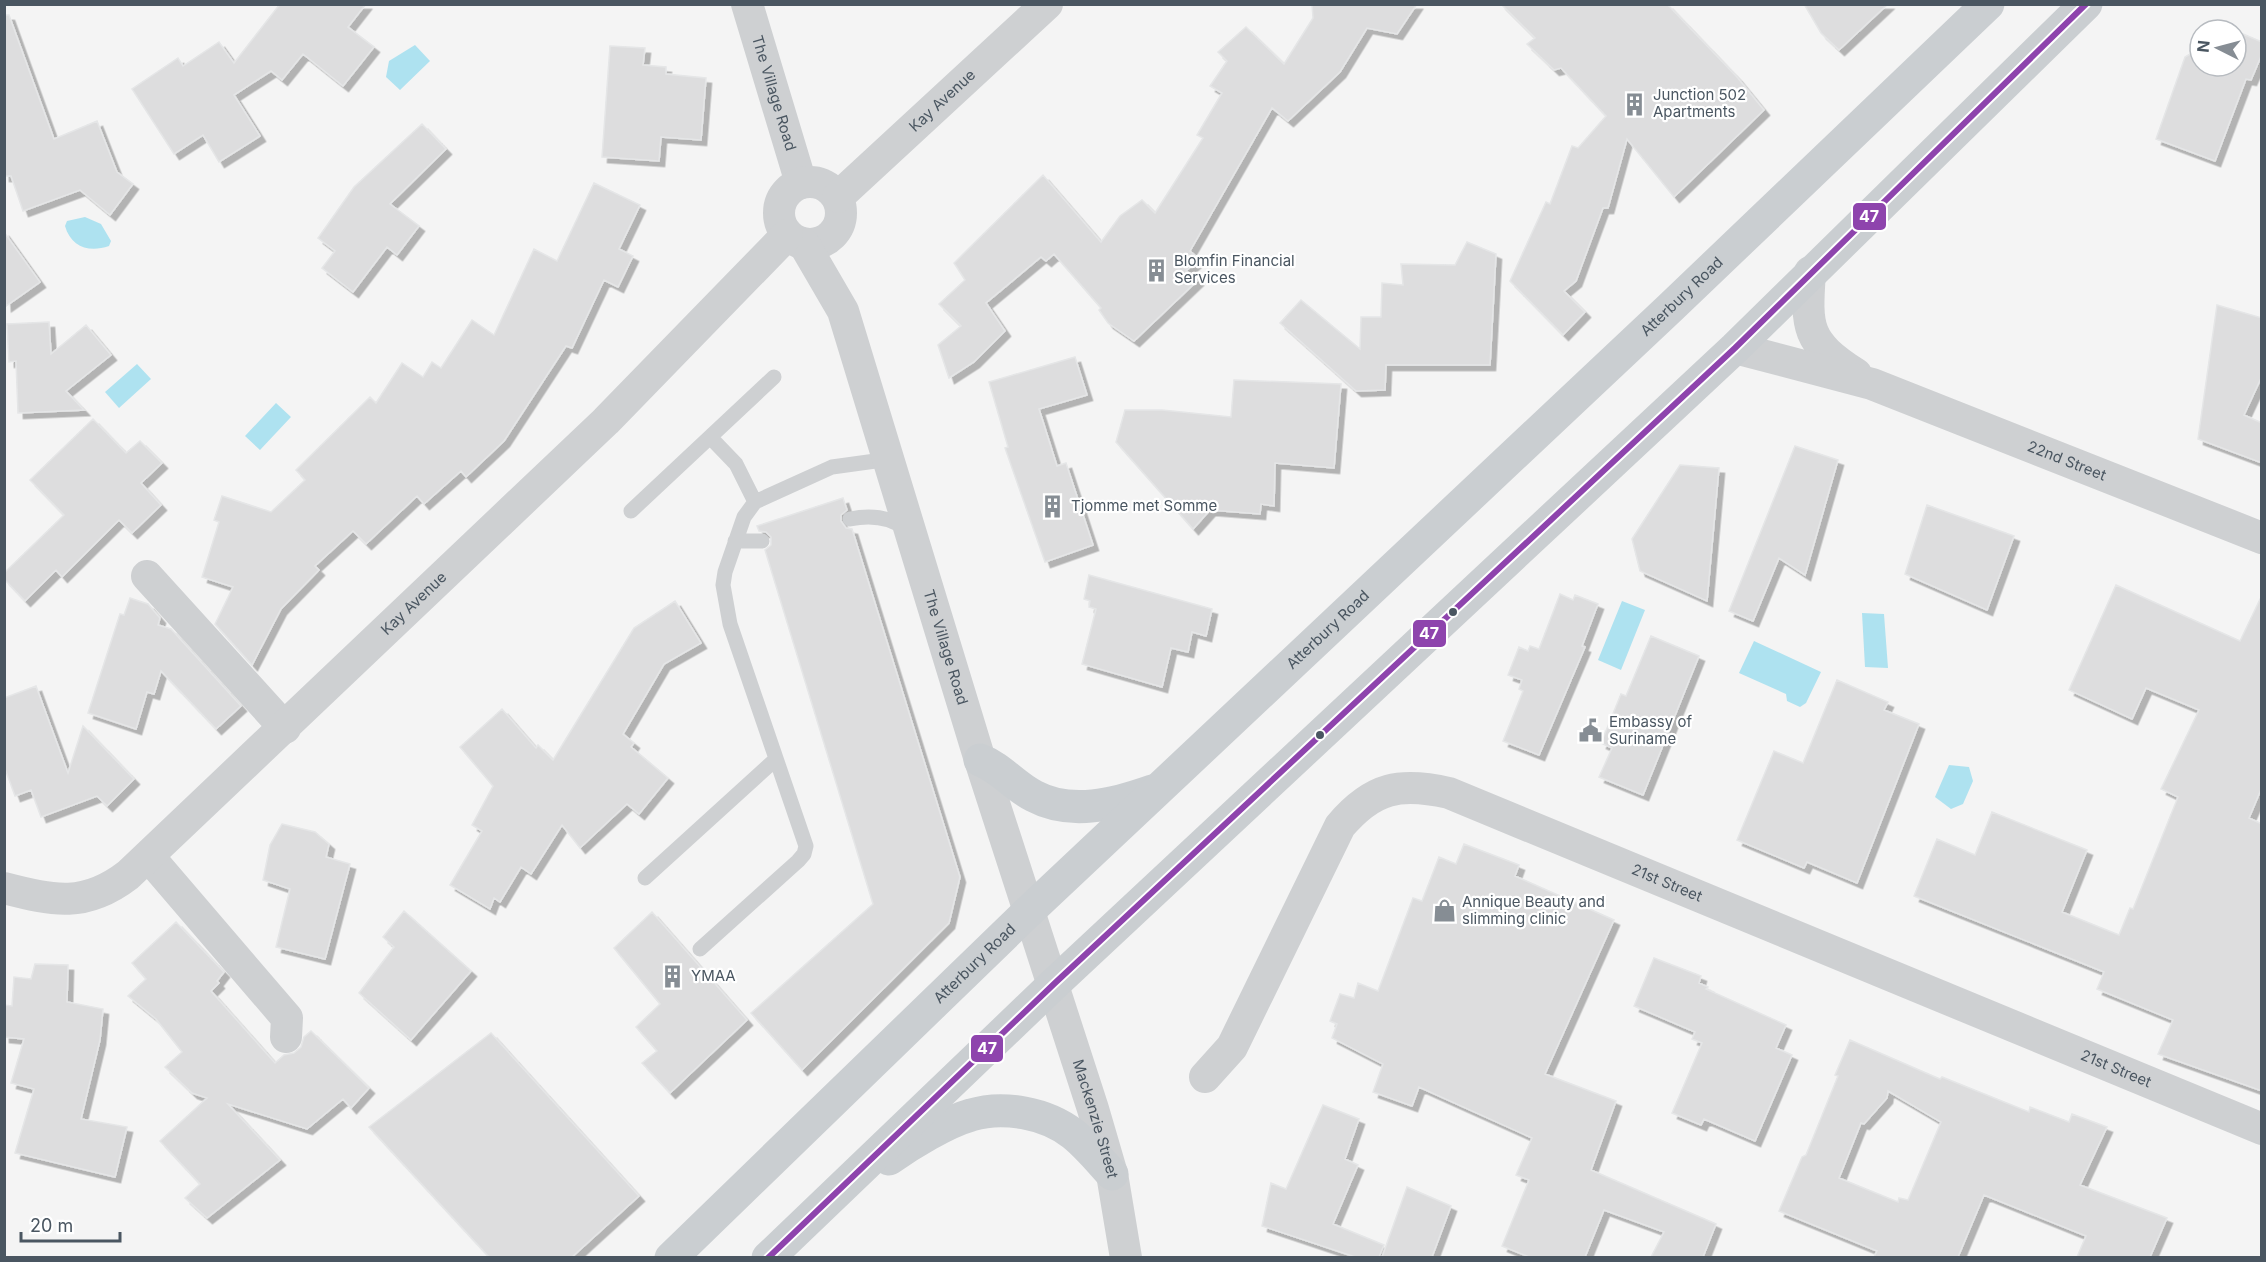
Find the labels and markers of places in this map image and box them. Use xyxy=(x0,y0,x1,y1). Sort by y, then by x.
place label: Junction 502 Apartments xyxy=(1653,85,1746,121)
building icon: Junction 502 Apartments xyxy=(1622,91,1648,117)
place label: Blomfin Financial Services xyxy=(1174,251,1295,287)
building icon: Blomfin Financial Services xyxy=(1143,257,1169,283)
building icon: Tjomme met Somme xyxy=(1040,493,1066,519)
place label: Tjomme met Somme xyxy=(1071,496,1217,515)
unlabelled marker xyxy=(1447,606,1459,618)
place label: Embassy of Suriname xyxy=(1609,712,1692,748)
public building icon: Embassy of Suriname xyxy=(1578,718,1604,744)
unlabelled marker xyxy=(1314,729,1326,741)
place label: Annique Beauty and slimming clinic xyxy=(1462,892,1605,928)
shop icon: Annique Beauty and slimming clinic xyxy=(1431,898,1457,924)
building icon: YMAA xyxy=(660,963,686,989)
place label: YMAA xyxy=(691,966,736,985)

